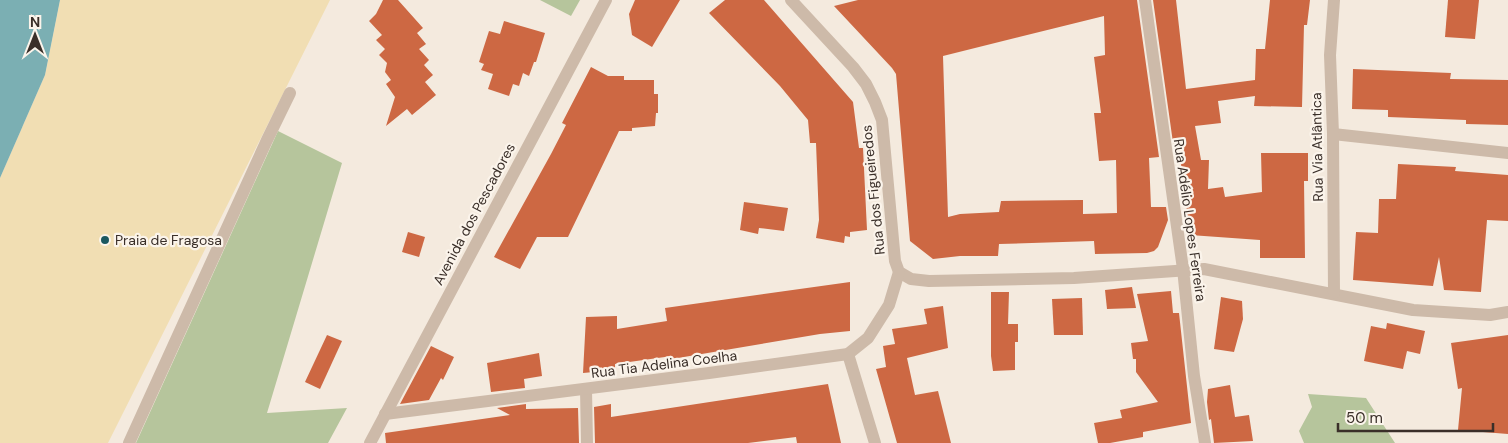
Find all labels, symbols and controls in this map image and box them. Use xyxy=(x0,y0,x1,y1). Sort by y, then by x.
north arrow xyxy=(10,10,60,60)
text: N xyxy=(30,13,40,31)
street label: Rua Via Atlântica xyxy=(1307,92,1327,202)
street label: Rua dos Figueiredos xyxy=(857,124,889,256)
street label: Rua Adélio Lopes Ferreira xyxy=(1170,138,1210,302)
street label: Avenida dos Pescadores xyxy=(429,140,519,288)
place label: Praia de Fragosa xyxy=(115,231,222,249)
marker: Praia de Fragosa xyxy=(99,234,111,246)
street label: Rua Tia Adelina Coelha xyxy=(590,346,738,382)
scale bar xyxy=(1338,400,1493,432)
text: 50 m xyxy=(1346,408,1383,428)

